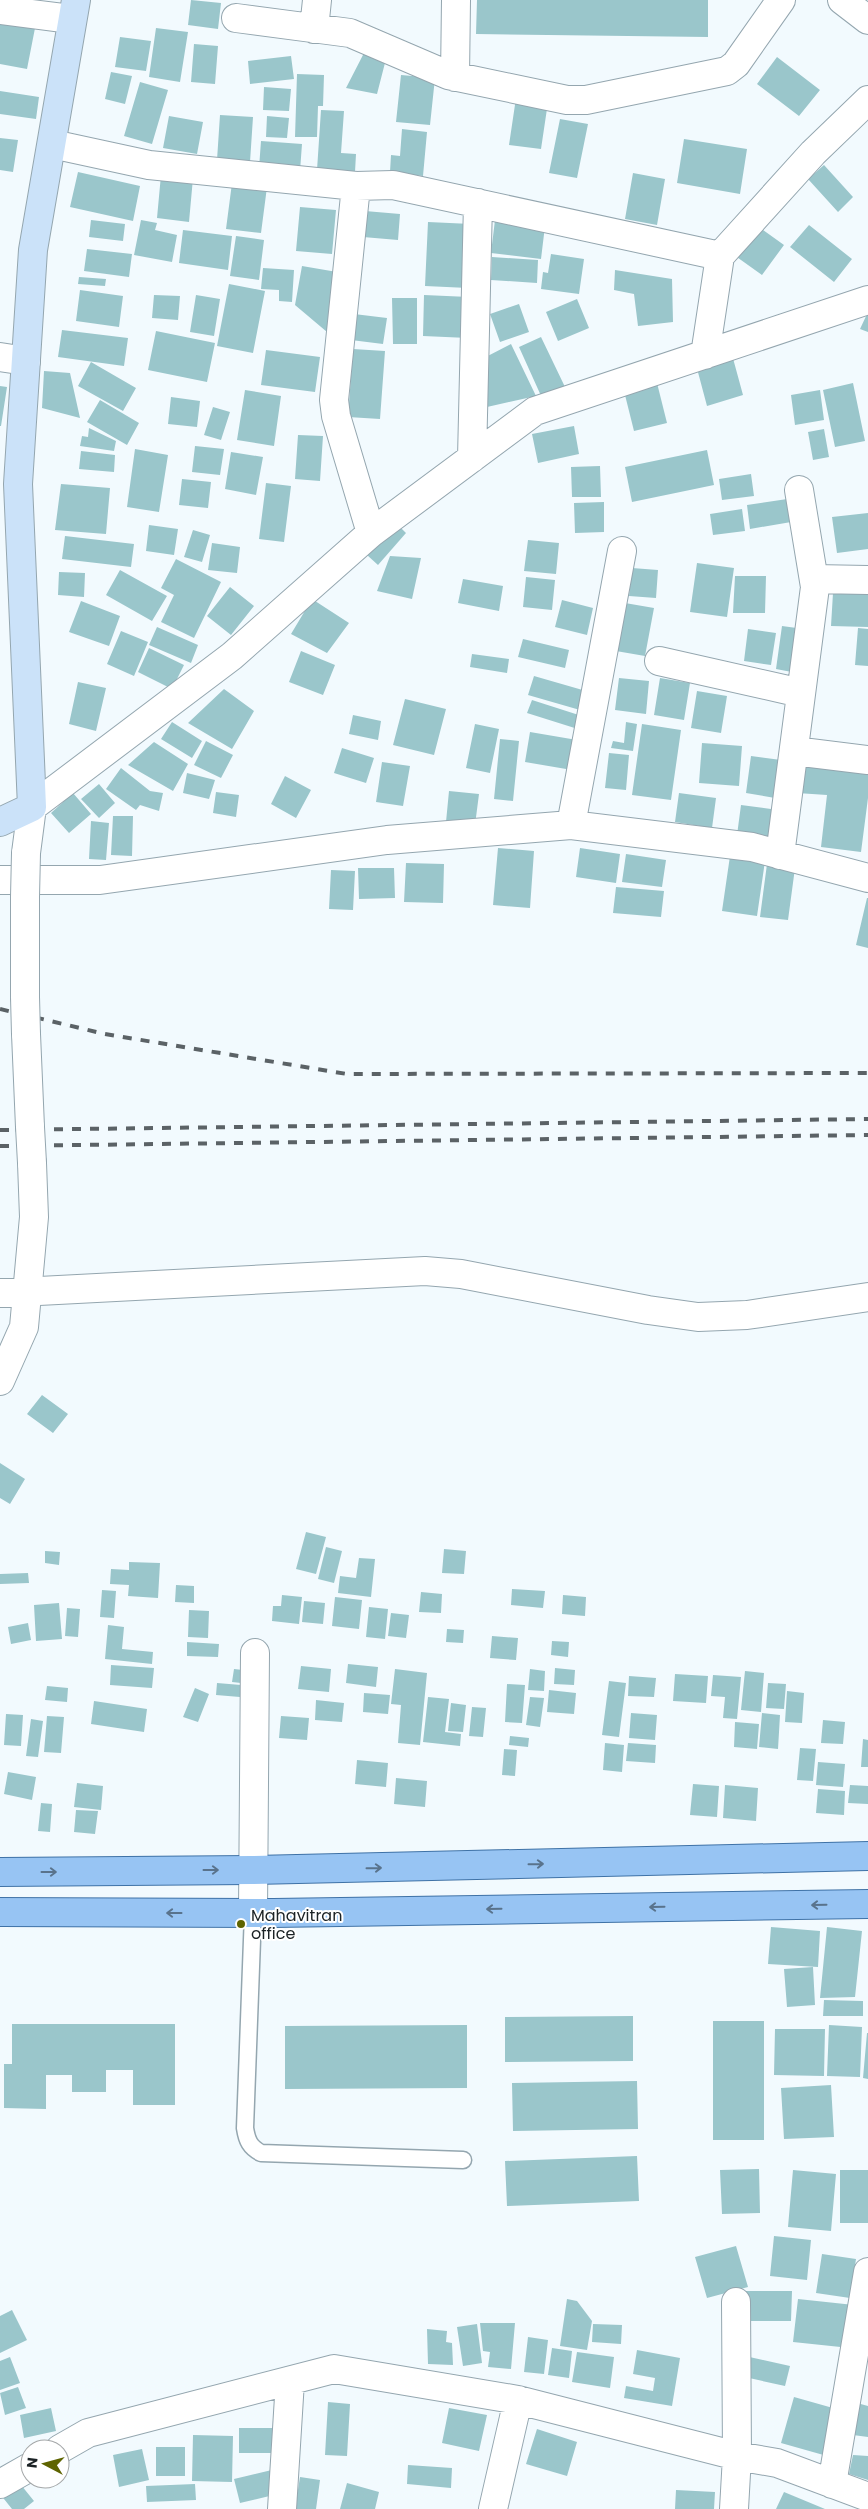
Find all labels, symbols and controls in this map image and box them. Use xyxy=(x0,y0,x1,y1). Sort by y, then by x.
one-way arrow xyxy=(528,1859,544,1869)
one-way arrow xyxy=(365,1863,381,1872)
one-way arrow xyxy=(202,1865,219,1875)
one-way arrow xyxy=(40,1867,56,1876)
one-way arrow xyxy=(812,1900,828,1910)
one-way arrow xyxy=(649,1902,666,1912)
place label: Mahavitran office xyxy=(251,1904,342,1945)
one-way arrow xyxy=(487,1905,503,1914)
one-way arrow xyxy=(167,1908,183,1918)
marker: Mahavitran office xyxy=(235,1918,247,1930)
north arrow xyxy=(20,2439,70,2489)
text: N xyxy=(22,2456,43,2469)

